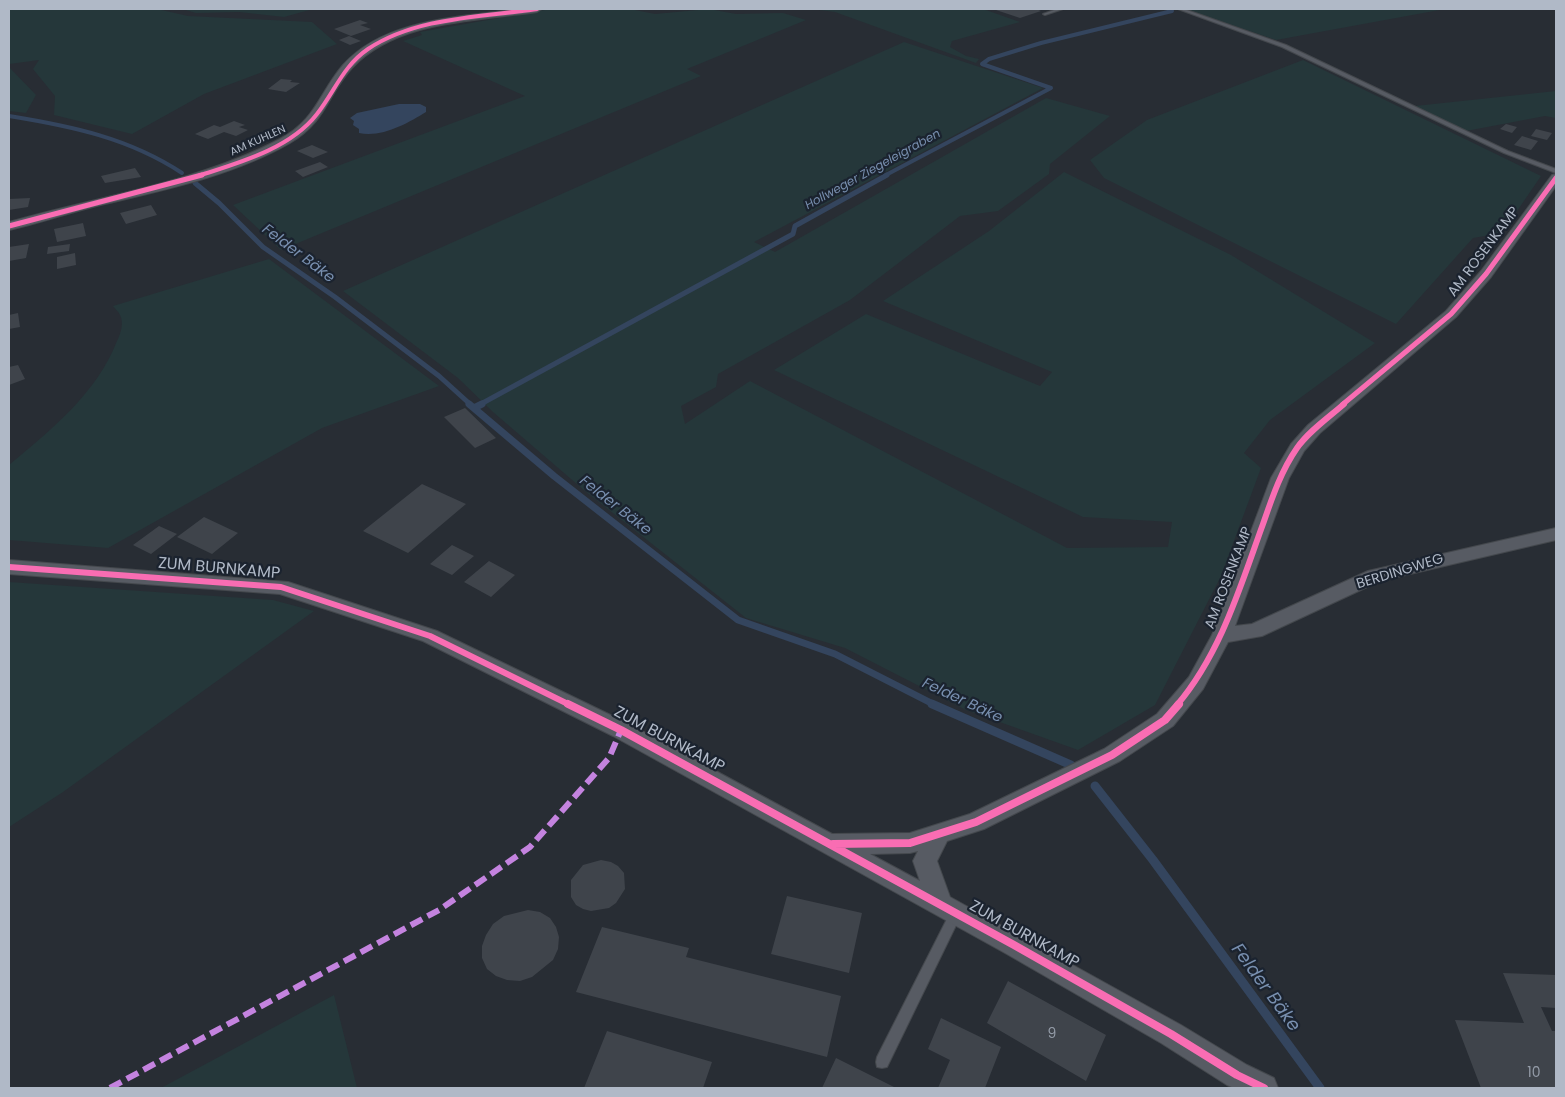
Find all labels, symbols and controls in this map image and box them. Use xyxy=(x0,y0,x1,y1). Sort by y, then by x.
street label: AM KUHLEN xyxy=(228,123,288,159)
water label: Hollweger Ziegeleigraben xyxy=(803,127,943,213)
street label: AM ROSENKAMP xyxy=(1445,204,1523,300)
water label: Felder Bäke xyxy=(258,221,338,287)
water label: Felder Bäke xyxy=(575,472,655,540)
street label: AM ROSENKAMP xyxy=(1202,525,1256,631)
street label: BERDINGWEG xyxy=(1354,551,1446,593)
street label: ZUM BURNKAMP xyxy=(157,554,281,584)
water label: Felder Bäke xyxy=(919,675,1005,727)
street label: ZUM BURNKAMP xyxy=(610,703,728,777)
street label: ZUM BURNKAMP xyxy=(966,897,1082,973)
water label: Felder Bäke xyxy=(1226,940,1304,1036)
house number: 9 xyxy=(1048,1026,1056,1042)
house number: 10 xyxy=(1527,1065,1541,1081)

